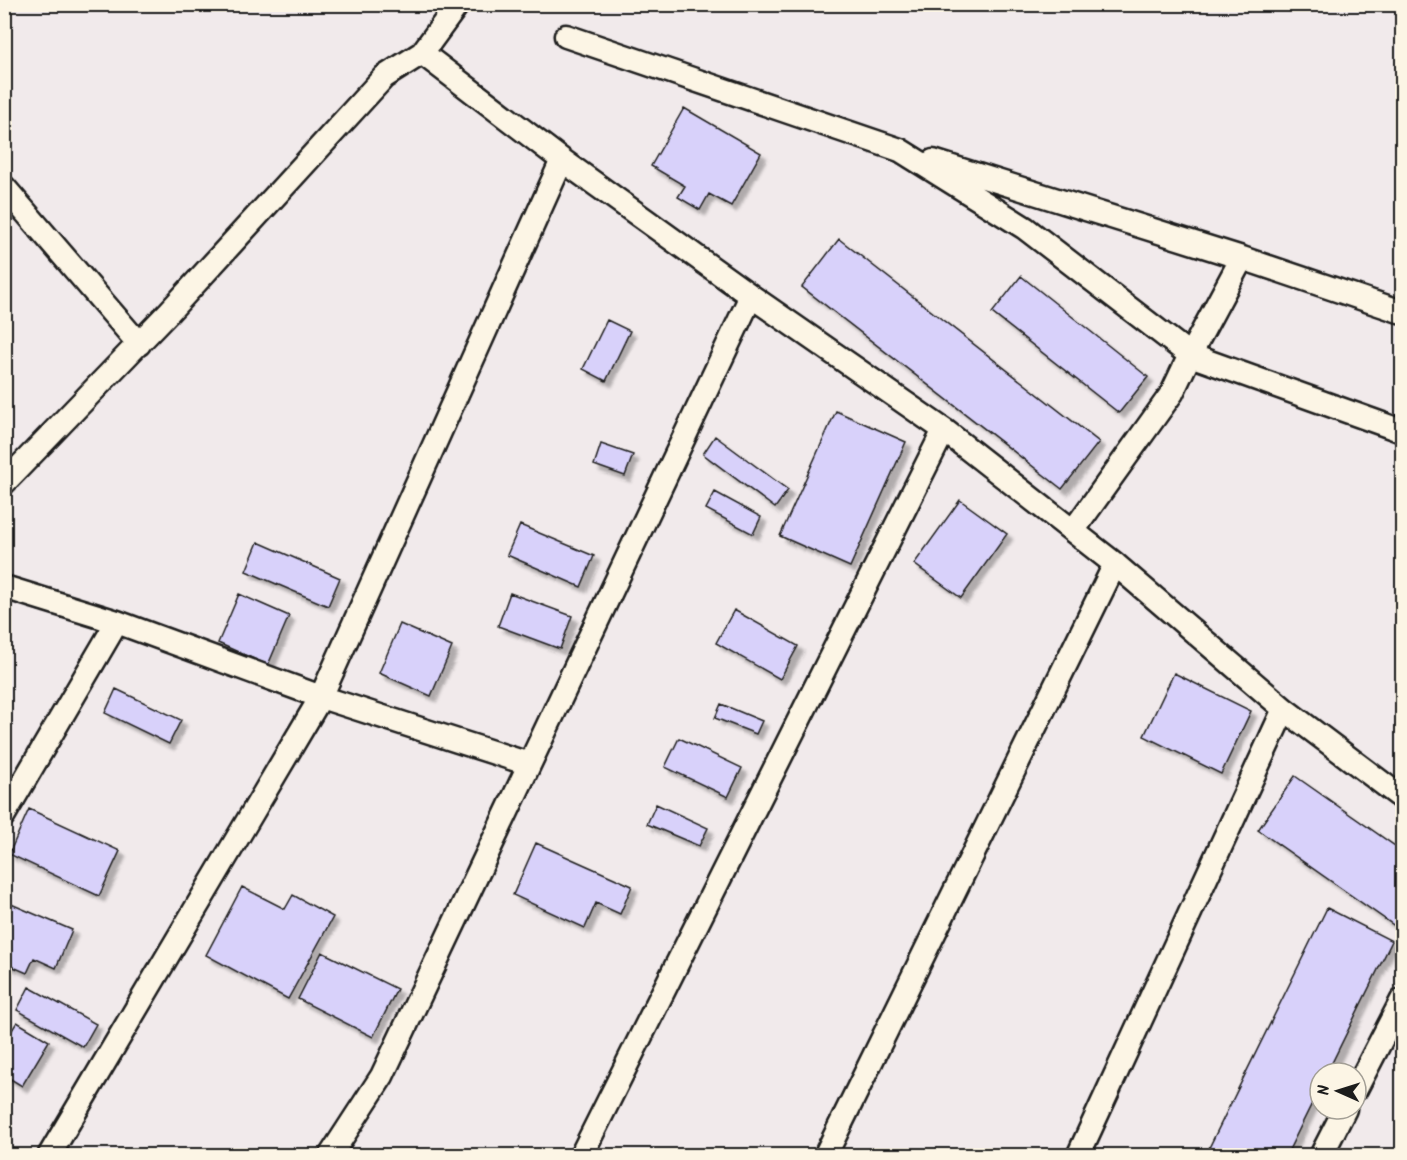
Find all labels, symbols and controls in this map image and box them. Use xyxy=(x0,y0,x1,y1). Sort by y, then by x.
north arrow xyxy=(1308,1061,1368,1121)
text: N xyxy=(1312,1085,1337,1096)

